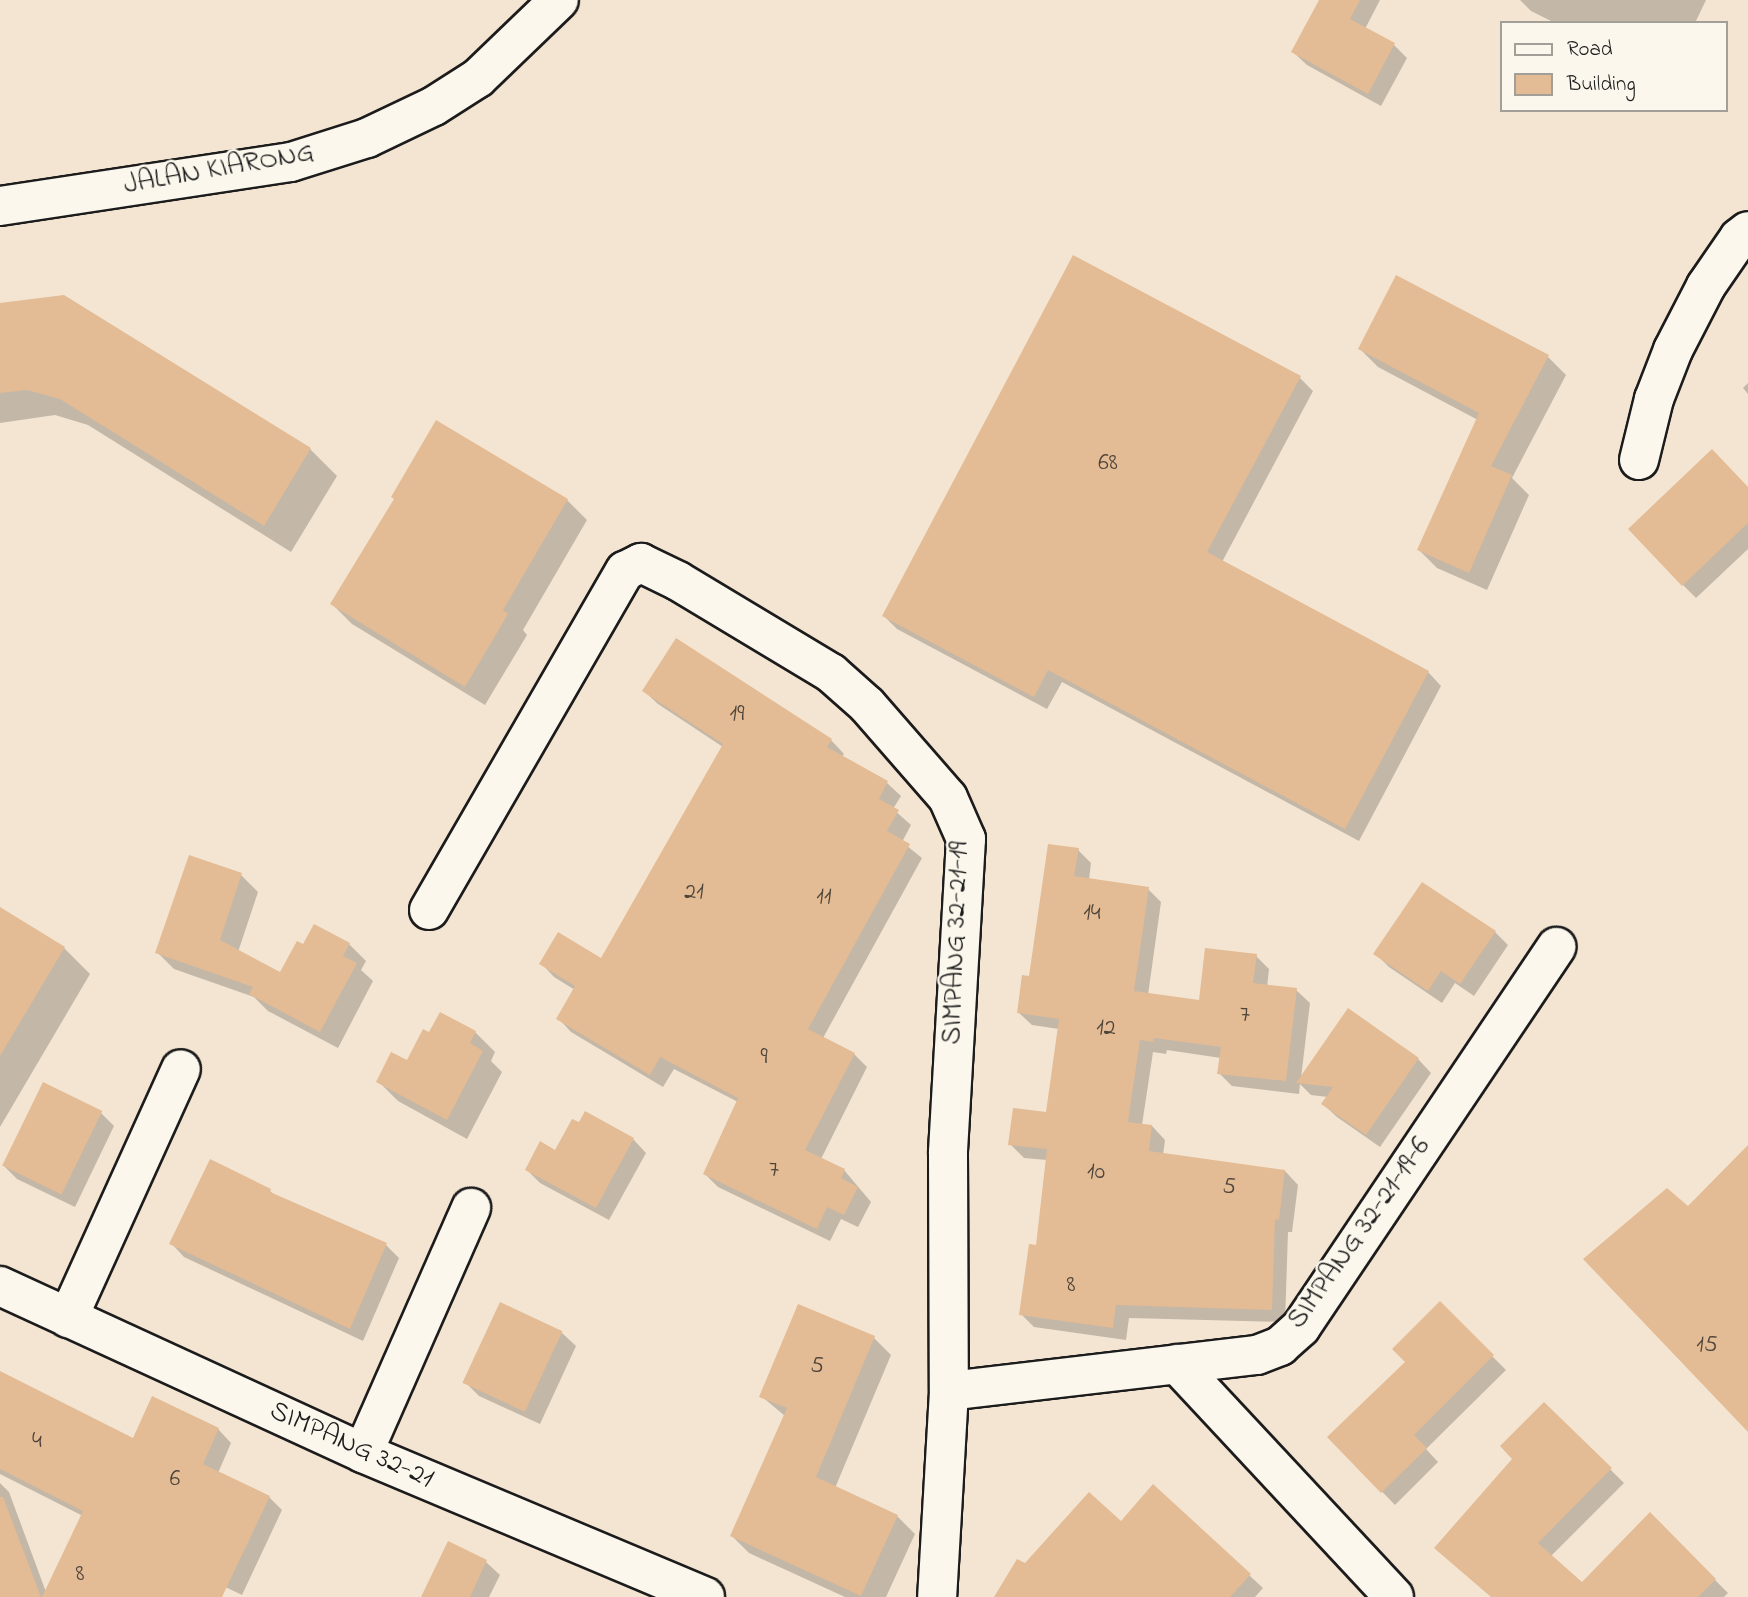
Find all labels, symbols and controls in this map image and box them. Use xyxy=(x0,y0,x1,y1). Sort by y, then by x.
legend xyxy=(1500,21,1727,112)
text: Road xyxy=(1567,35,1613,65)
text: Building xyxy=(1567,70,1636,100)
street label: JALAN KIARONG xyxy=(121,137,317,203)
house number: 68 xyxy=(1098,450,1118,478)
house number: 19 xyxy=(730,701,744,729)
street label: SIMPANG 32-21-19 xyxy=(937,841,977,1045)
house number: 21 xyxy=(684,879,704,907)
house number: 11 xyxy=(816,884,832,912)
house number: 14 xyxy=(1083,900,1101,928)
house number: 7 xyxy=(1240,1002,1250,1030)
house number: 12 xyxy=(1096,1015,1116,1043)
house number: 9 xyxy=(760,1044,768,1072)
street label: SIMPANG 32-21-19-6 xyxy=(1281,1132,1439,1336)
house number: 7 xyxy=(769,1157,779,1185)
house number: 10 xyxy=(1087,1159,1105,1187)
house number: 5 xyxy=(1222,1174,1236,1202)
house number: 8 xyxy=(1067,1272,1075,1300)
house number: 15 xyxy=(1696,1332,1718,1360)
house number: 5 xyxy=(810,1353,824,1381)
street label: SIMPANG 32-21 xyxy=(264,1395,438,1497)
house number: 4 xyxy=(32,1428,42,1456)
house number: 6 xyxy=(170,1466,180,1494)
house number: 8 xyxy=(76,1561,84,1589)

